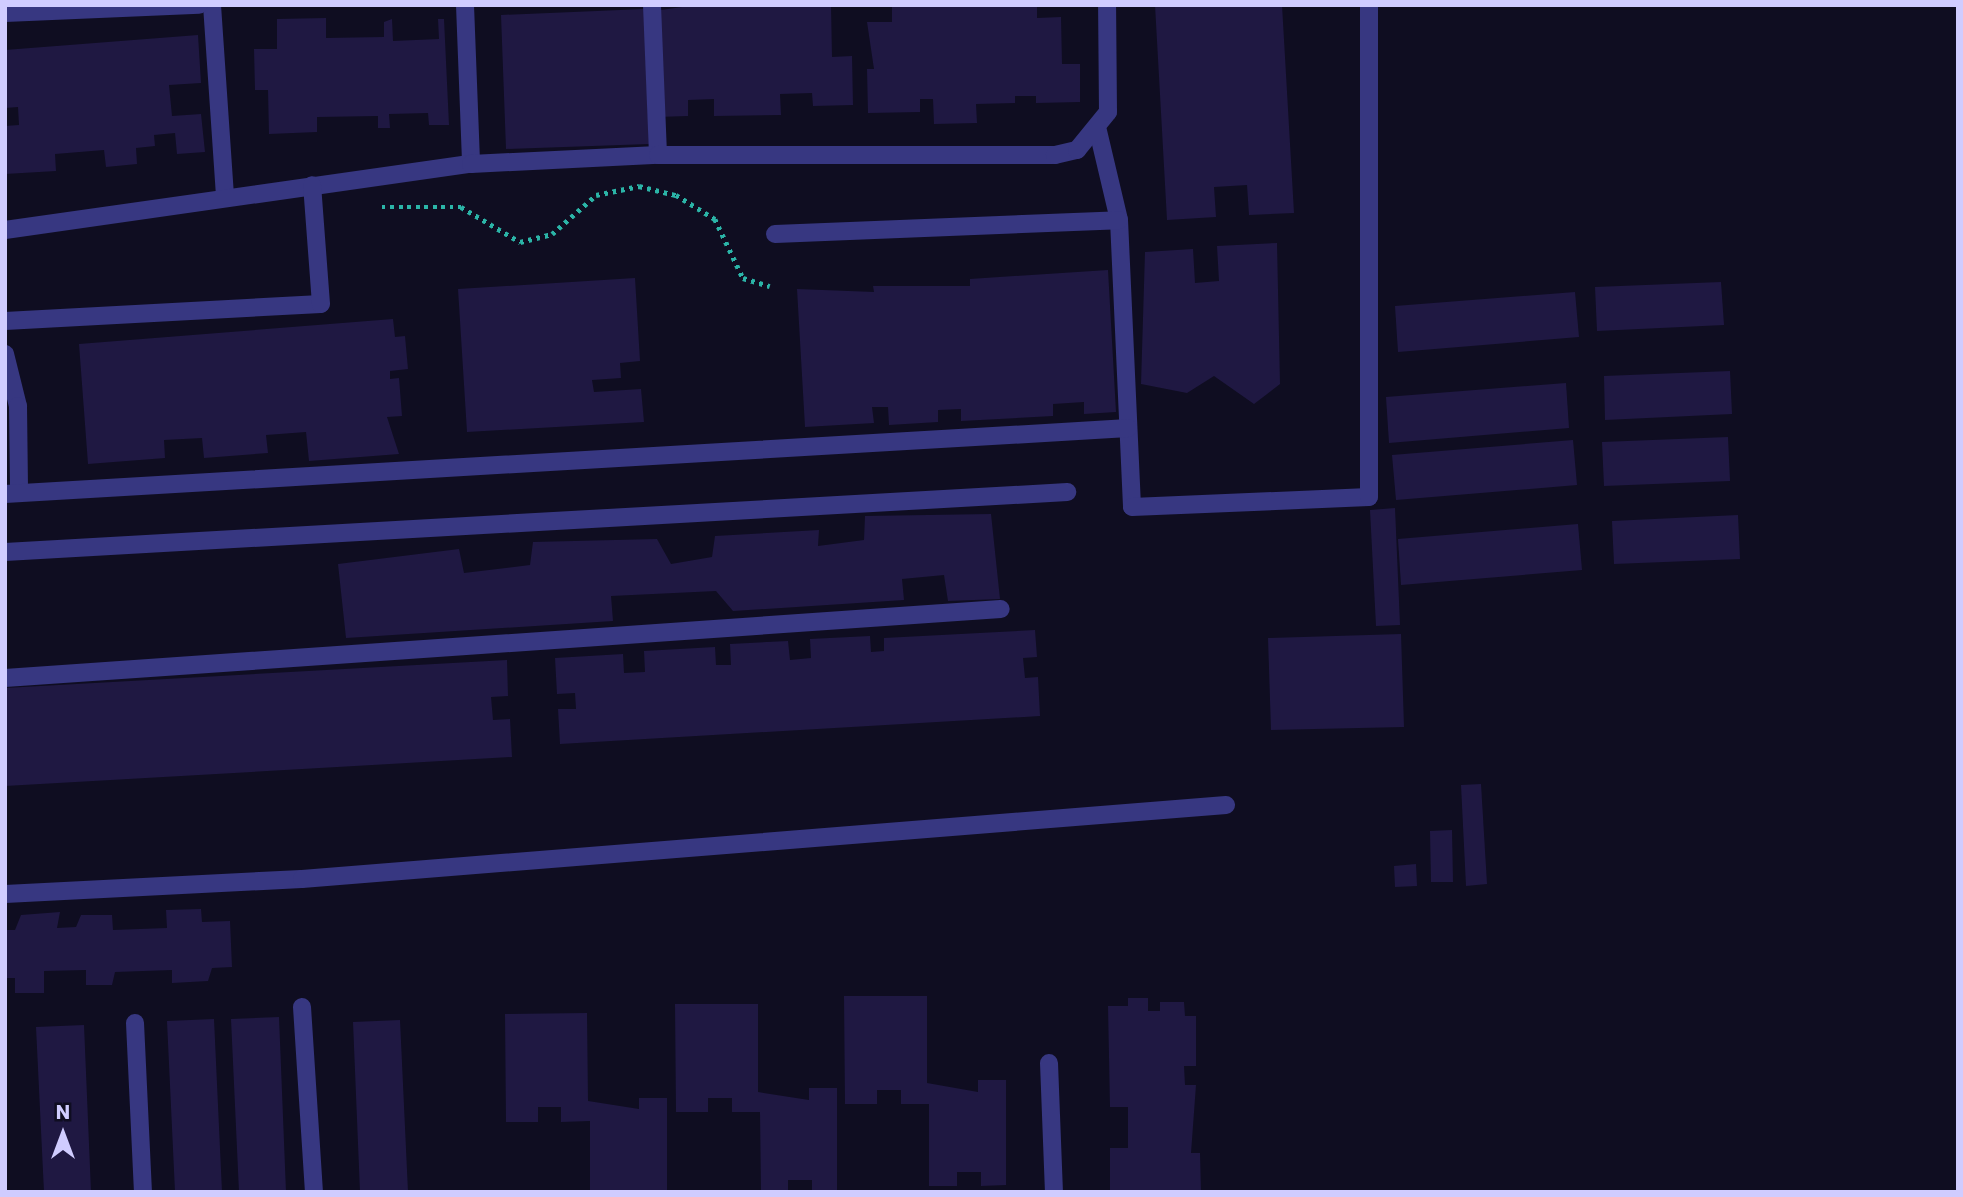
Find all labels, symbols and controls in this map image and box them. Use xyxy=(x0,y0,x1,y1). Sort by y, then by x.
north arrow xyxy=(28,1099,98,1169)
text: N xyxy=(56,1099,70,1126)

